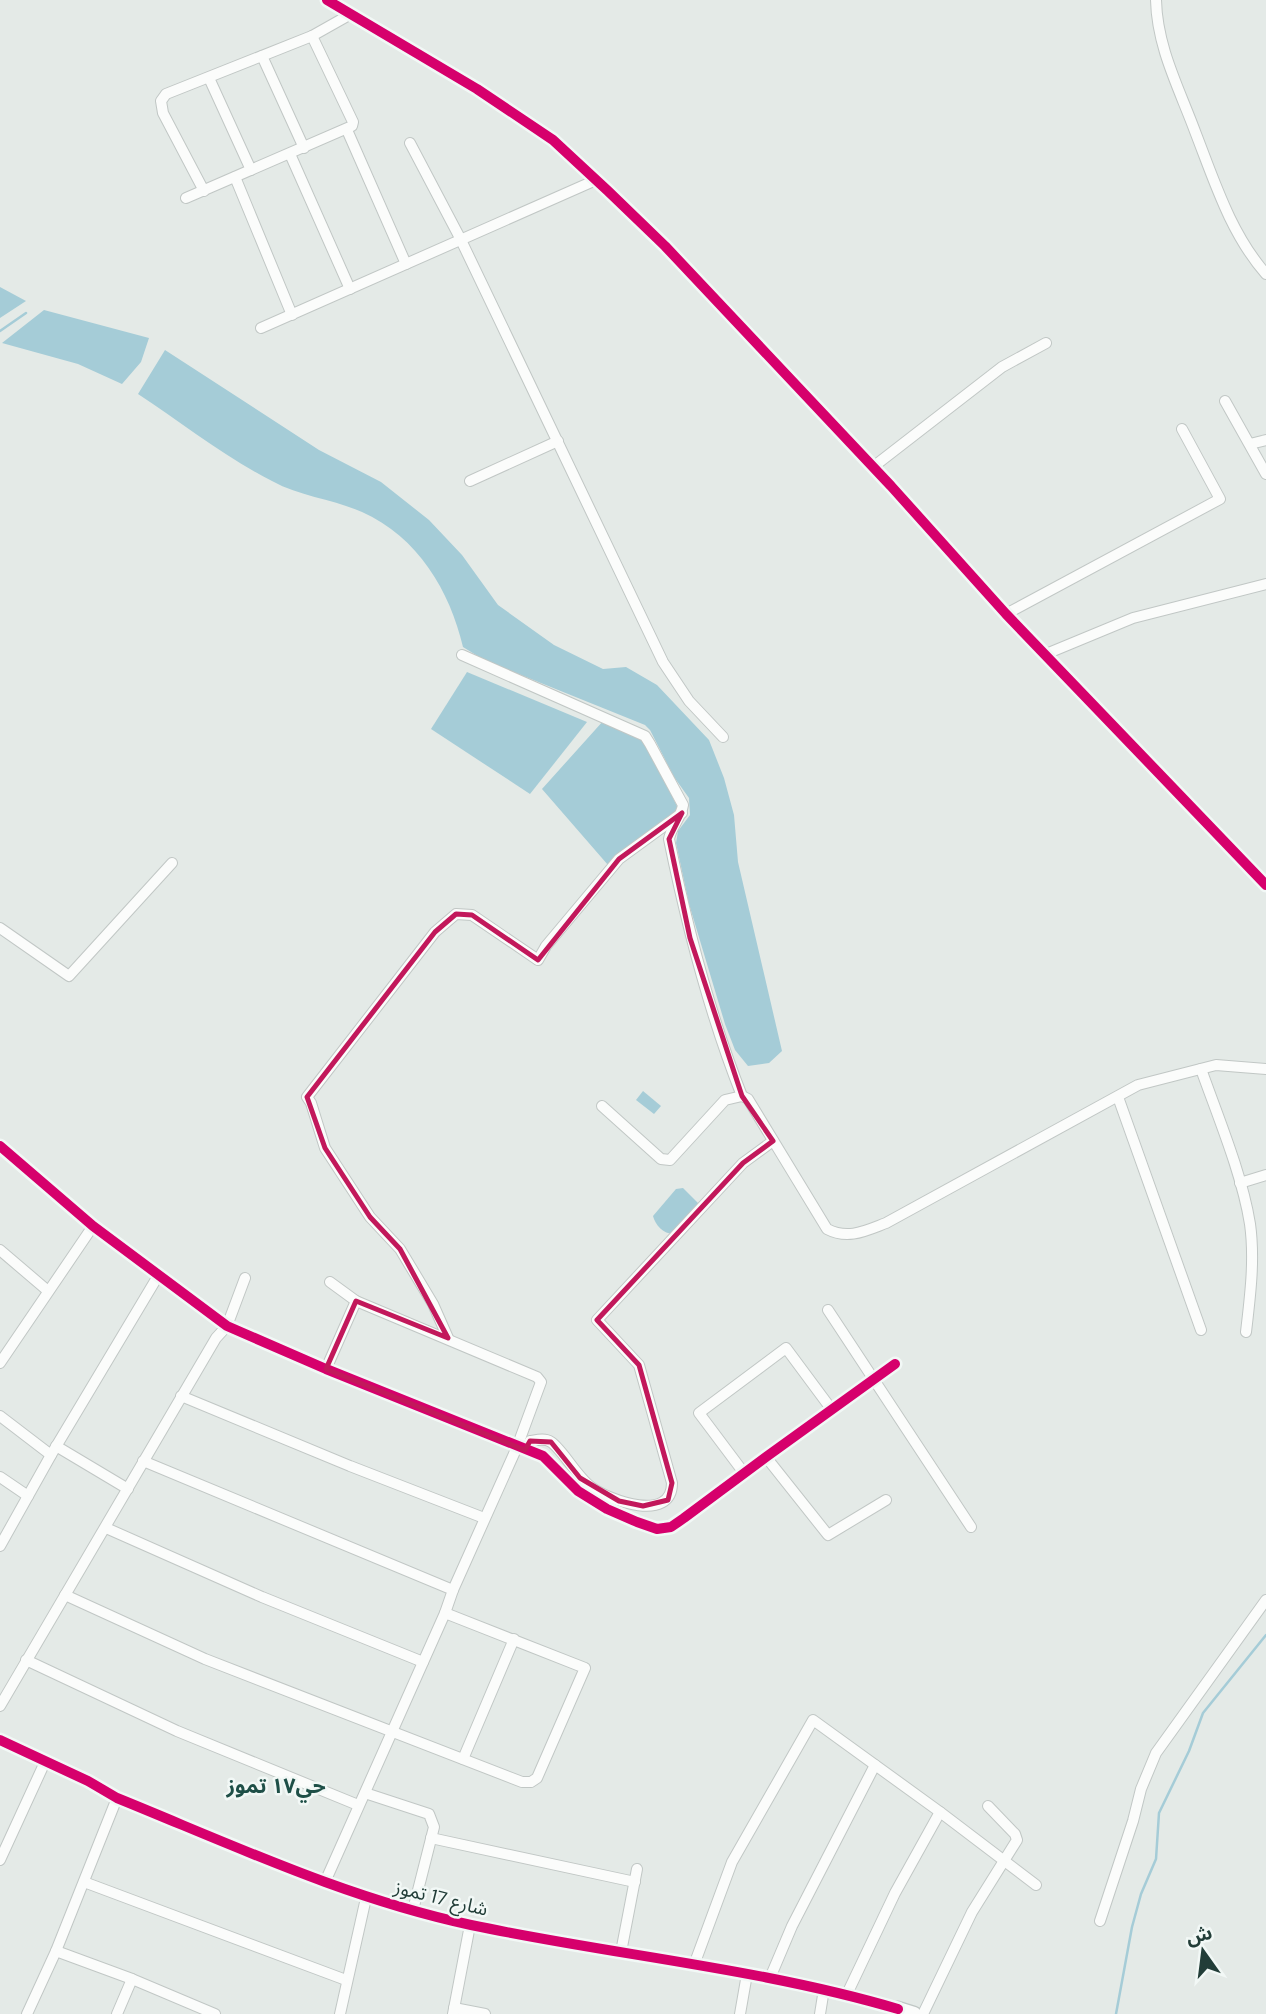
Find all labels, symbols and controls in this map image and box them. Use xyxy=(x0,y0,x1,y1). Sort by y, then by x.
district label: حي۱۷ تموز xyxy=(225,1772,326,1803)
street label: شارع 17 تموز xyxy=(390,1874,491,1923)
north arrow xyxy=(1168,1916,1238,1986)
text: ش xyxy=(1183,1920,1215,1950)

